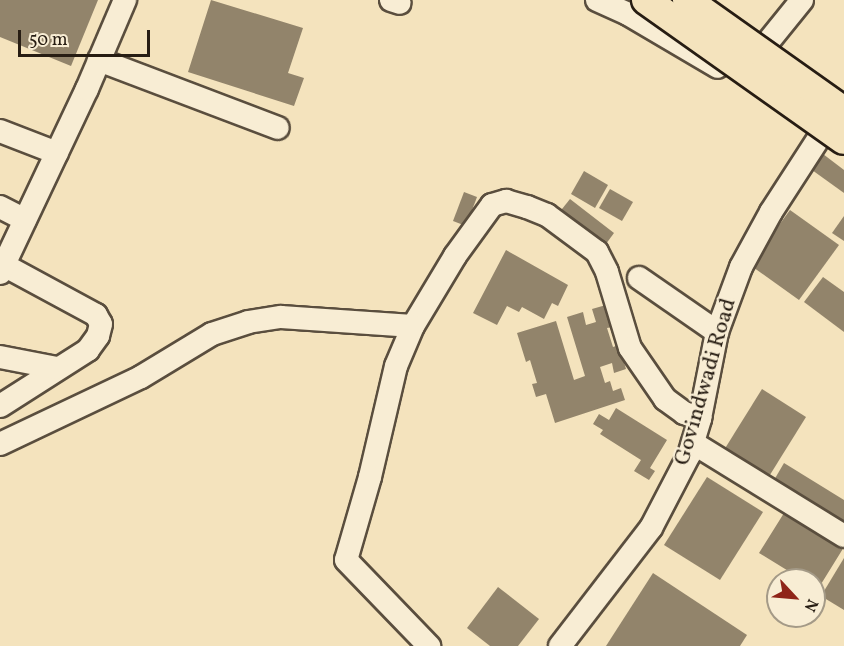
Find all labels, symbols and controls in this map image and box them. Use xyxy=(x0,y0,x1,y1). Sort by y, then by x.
scale bar xyxy=(21,18,153,56)
text: 50 m xyxy=(29,28,68,53)
street label: Govindwadi Road xyxy=(670,295,742,469)
north arrow xyxy=(766,568,826,628)
text: N xyxy=(798,595,823,615)

